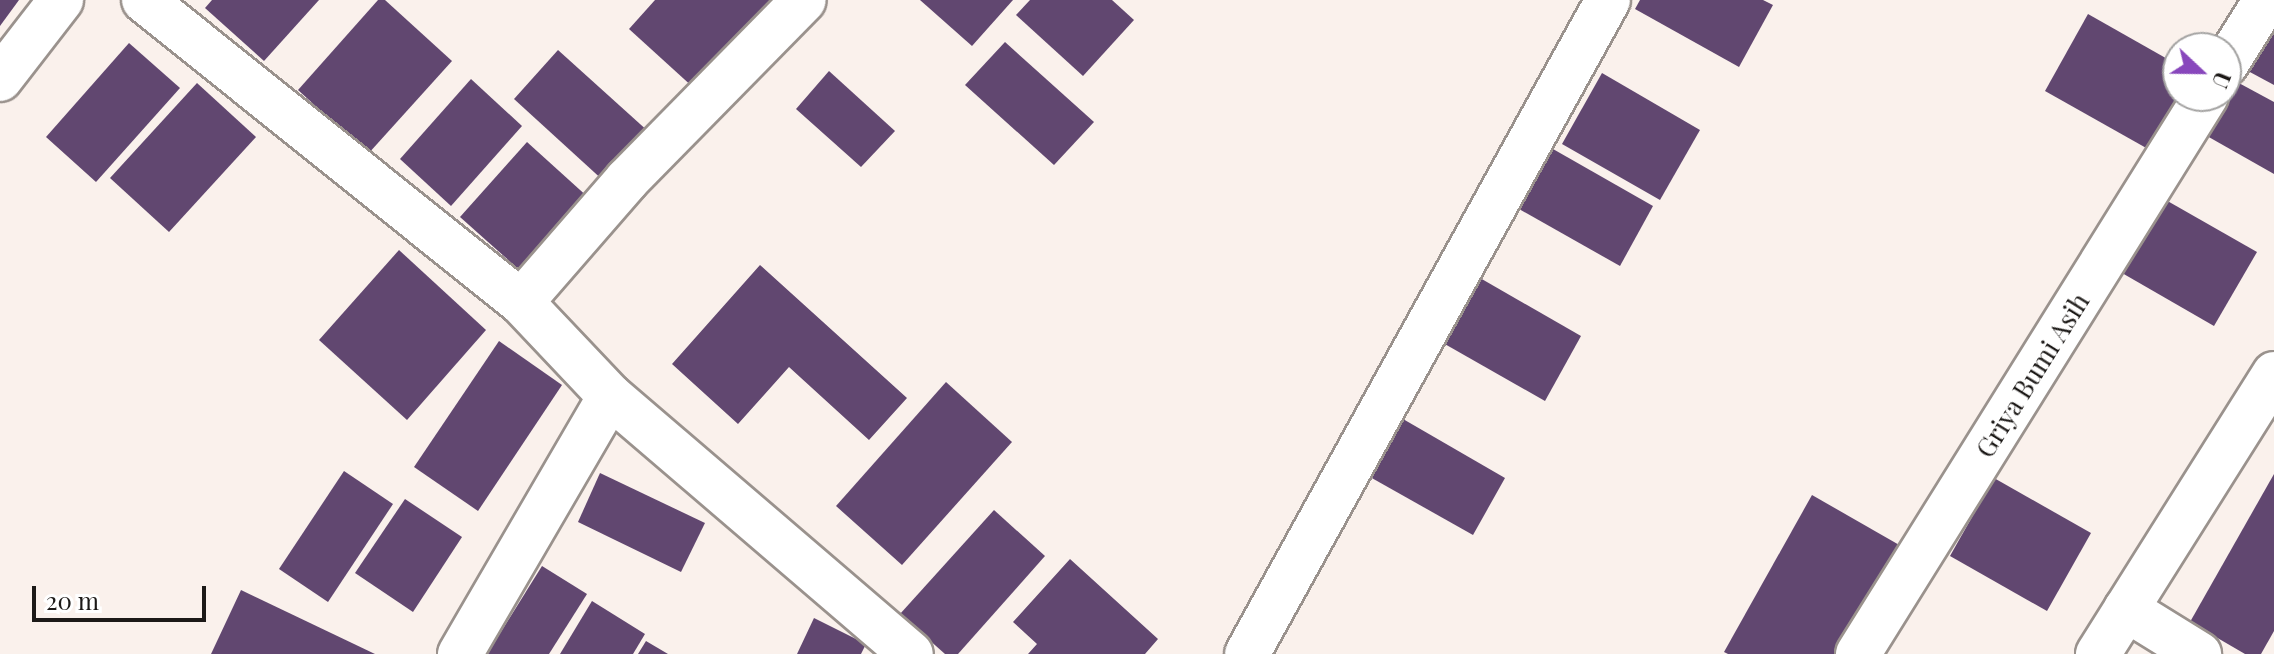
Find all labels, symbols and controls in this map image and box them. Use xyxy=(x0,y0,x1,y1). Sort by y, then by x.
north arrow xyxy=(2162,32,2242,112)
text: U xyxy=(2206,68,2239,93)
street label: Griya Bumi Asih xyxy=(1969,286,2095,464)
scale bar xyxy=(36,570,210,620)
text: 20 m xyxy=(46,584,99,616)

